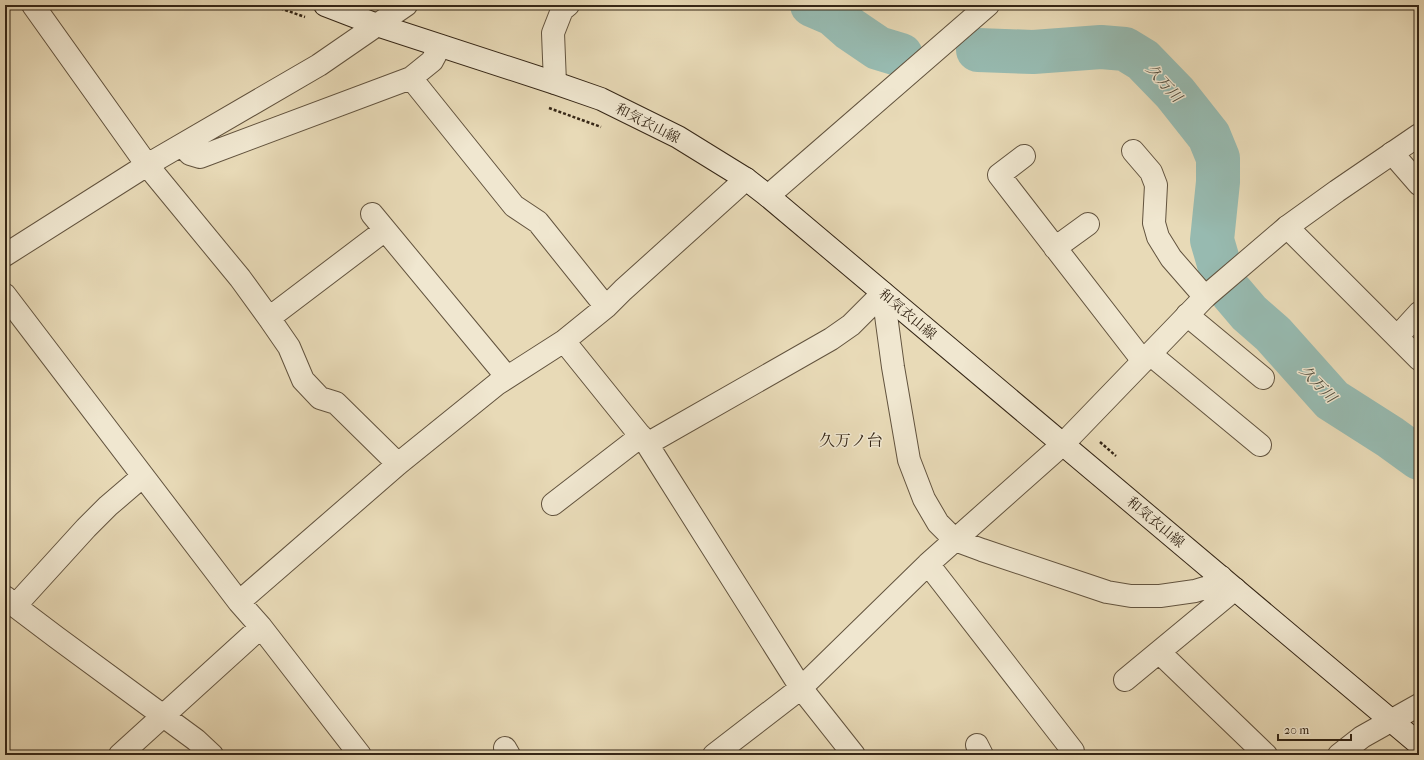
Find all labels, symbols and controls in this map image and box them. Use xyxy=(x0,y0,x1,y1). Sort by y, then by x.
water label: 久万川 xyxy=(1142,60,1187,107)
street label: 和気衣山線 xyxy=(613,100,683,147)
street label: 和気衣山線 xyxy=(875,285,940,343)
water label: 久万川 xyxy=(1296,362,1341,408)
district label: 久万ノ台 xyxy=(819,431,883,450)
street label: 和気衣山線 xyxy=(1123,493,1188,551)
scale bar xyxy=(1278,716,1351,742)
text: 20 m xyxy=(1284,723,1309,737)

